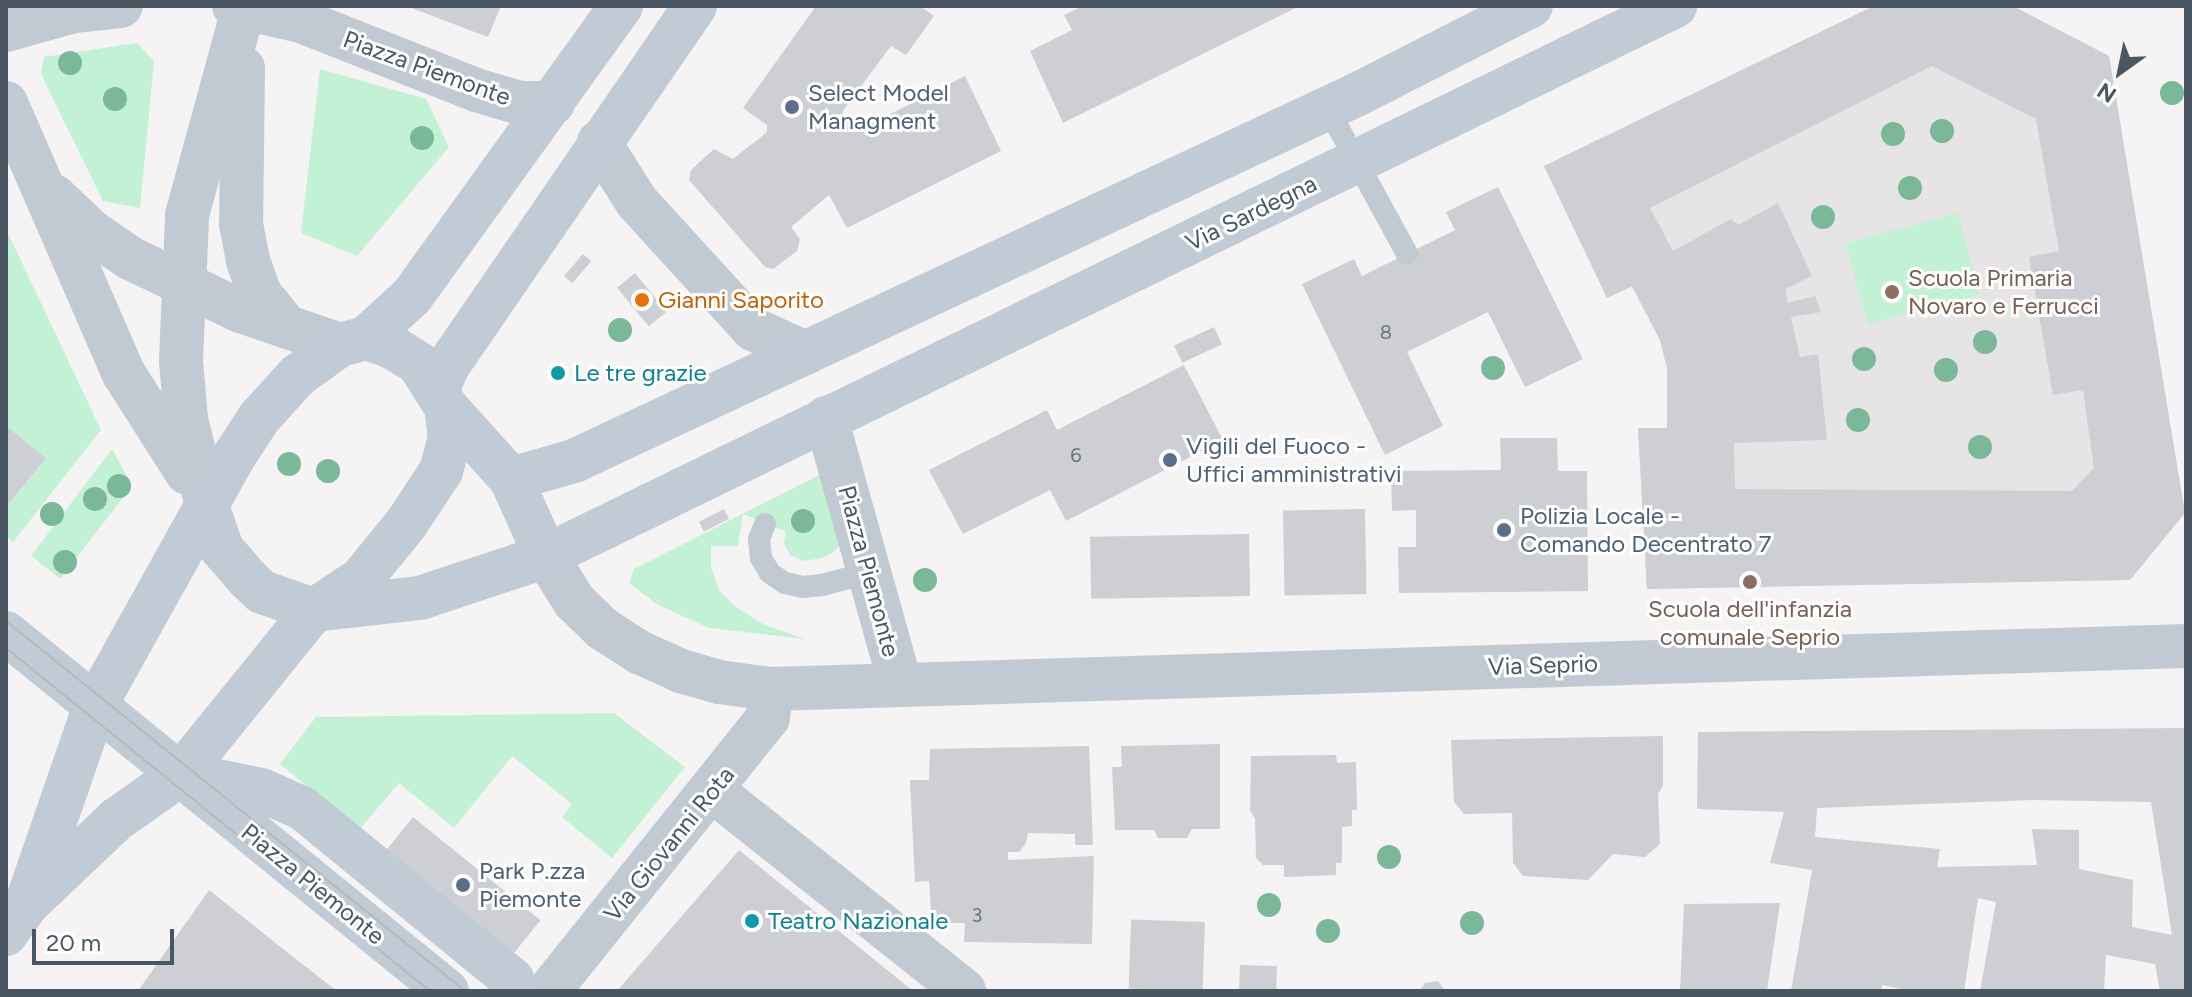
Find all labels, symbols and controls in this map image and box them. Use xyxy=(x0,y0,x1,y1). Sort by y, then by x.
street label: Piazza Piemonte xyxy=(339,24,515,112)
north arrow xyxy=(2080,32,2160,112)
text: N xyxy=(2092,77,2121,109)
place label: Select Model Managment xyxy=(808,79,949,135)
marker: Select Model Managment xyxy=(783,98,801,116)
street label: Via Sardegna xyxy=(1181,169,1321,257)
place label: Scuola Primaria Novaro e Ferrucci xyxy=(1908,264,2099,320)
marker: Scuola Primaria Novaro e Ferrucci xyxy=(1883,283,1901,301)
place label: Gianni Saporito xyxy=(658,286,824,314)
marker: Gianni Saporito xyxy=(633,291,651,309)
house number: 8 xyxy=(1380,320,1392,344)
place label: Le tre grazie xyxy=(574,359,707,387)
marker: Le tre grazie xyxy=(549,364,567,382)
place label: Vigili del Fuoco - Uffici amministrativi xyxy=(1186,432,1402,488)
house number: 6 xyxy=(1070,443,1082,467)
marker: Vigili del Fuoco - Uffici amministrativi xyxy=(1161,451,1179,469)
street label: Piazza Piemonte xyxy=(832,482,906,660)
place label: Polizia Locale - Comando Decentrato 7 xyxy=(1520,502,1771,558)
marker: Polizia Locale - Comando Decentrato 7 xyxy=(1495,521,1513,539)
marker: Scuola dell'infanzia comunale Seprio xyxy=(1741,573,1759,591)
place label: Scuola dell'infanzia comunale Seprio xyxy=(1648,595,1852,651)
street label: Via Seprio xyxy=(1488,649,1598,681)
street label: Via Giovanni Rota xyxy=(598,761,740,927)
street label: Piazza Piemonte xyxy=(236,817,390,951)
place label: Park P.zza Piemonte xyxy=(479,857,585,913)
marker: Park P.zza Piemonte xyxy=(454,876,472,894)
house number: 3 xyxy=(972,903,982,927)
place label: Teatro Nazionale xyxy=(768,907,948,935)
marker: Teatro Nazionale xyxy=(743,912,761,930)
scale bar xyxy=(36,913,178,963)
text: 20 m xyxy=(46,928,101,957)

